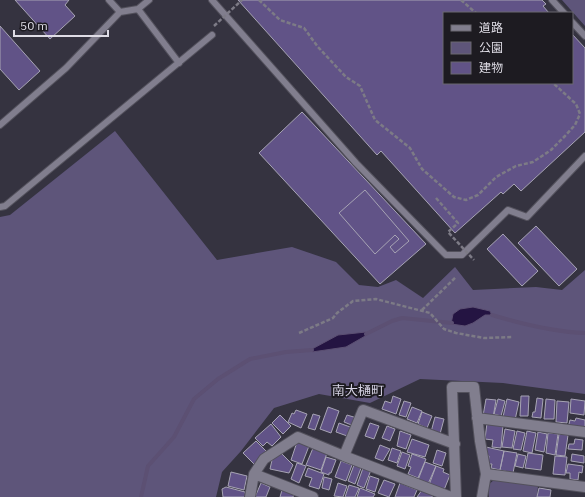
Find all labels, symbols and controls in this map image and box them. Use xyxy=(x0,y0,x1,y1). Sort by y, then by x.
scale bar xyxy=(14,12,108,38)
legend xyxy=(443,12,573,84)
text: 50 m xyxy=(20,18,48,33)
text: 道路 xyxy=(479,20,503,35)
text: 公園 xyxy=(479,40,503,55)
text: 建物 xyxy=(479,60,503,75)
district label: 南大樋町 xyxy=(332,382,384,399)

